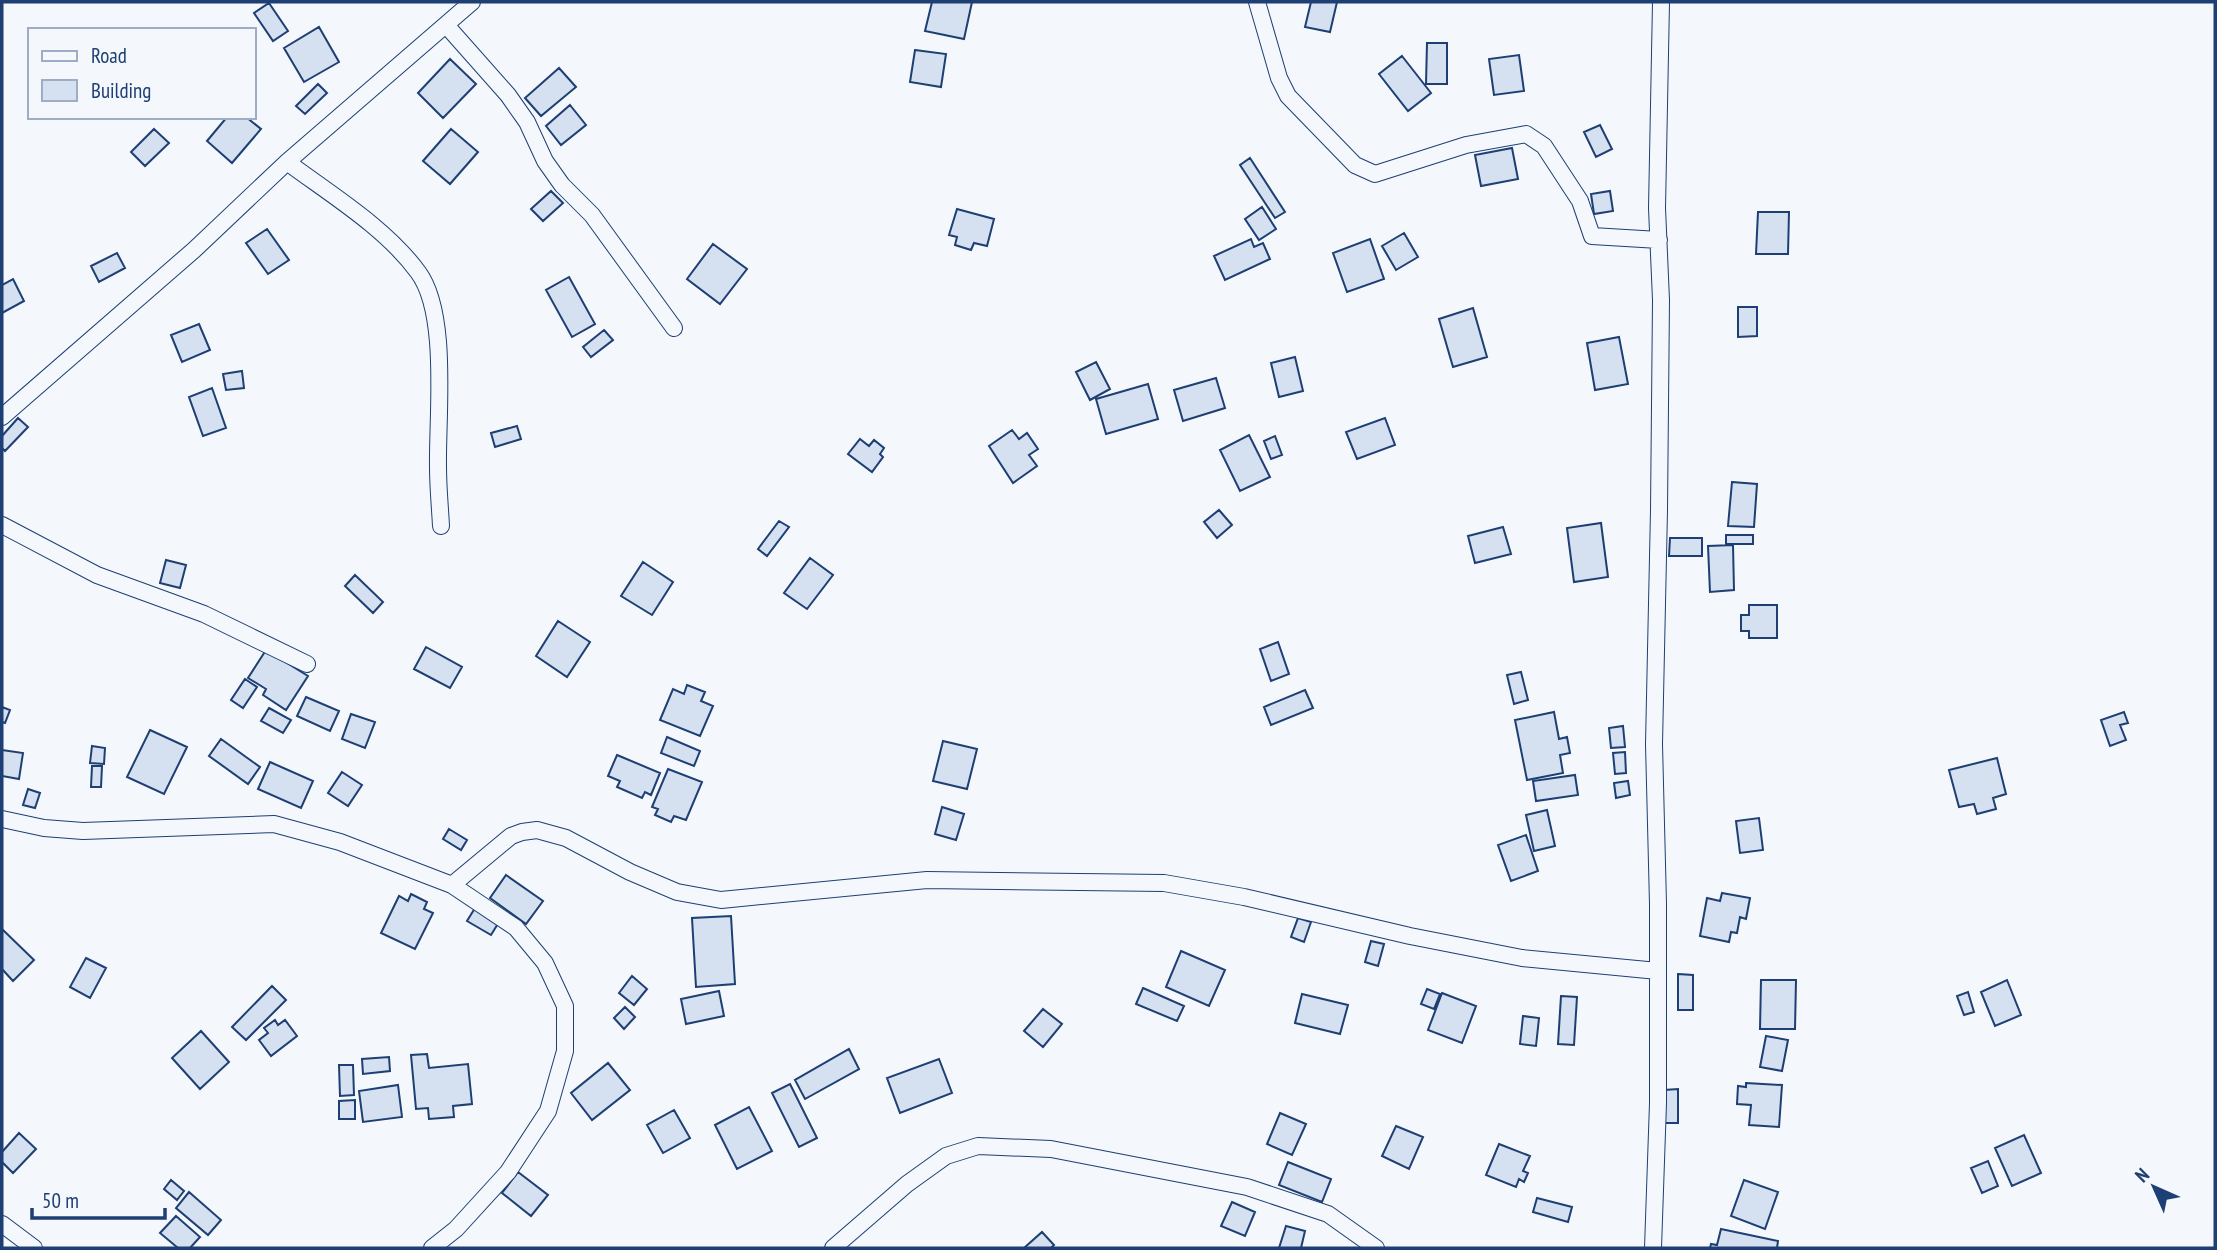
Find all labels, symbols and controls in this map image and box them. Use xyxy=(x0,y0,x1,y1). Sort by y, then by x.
legend xyxy=(28,28,256,119)
text: Road xyxy=(91,42,127,69)
text: Building xyxy=(91,77,151,104)
north arrow xyxy=(2119,1152,2189,1222)
text: N xyxy=(2130,1163,2154,1187)
scale bar xyxy=(32,1176,164,1220)
text: 50 m xyxy=(42,1187,79,1214)

